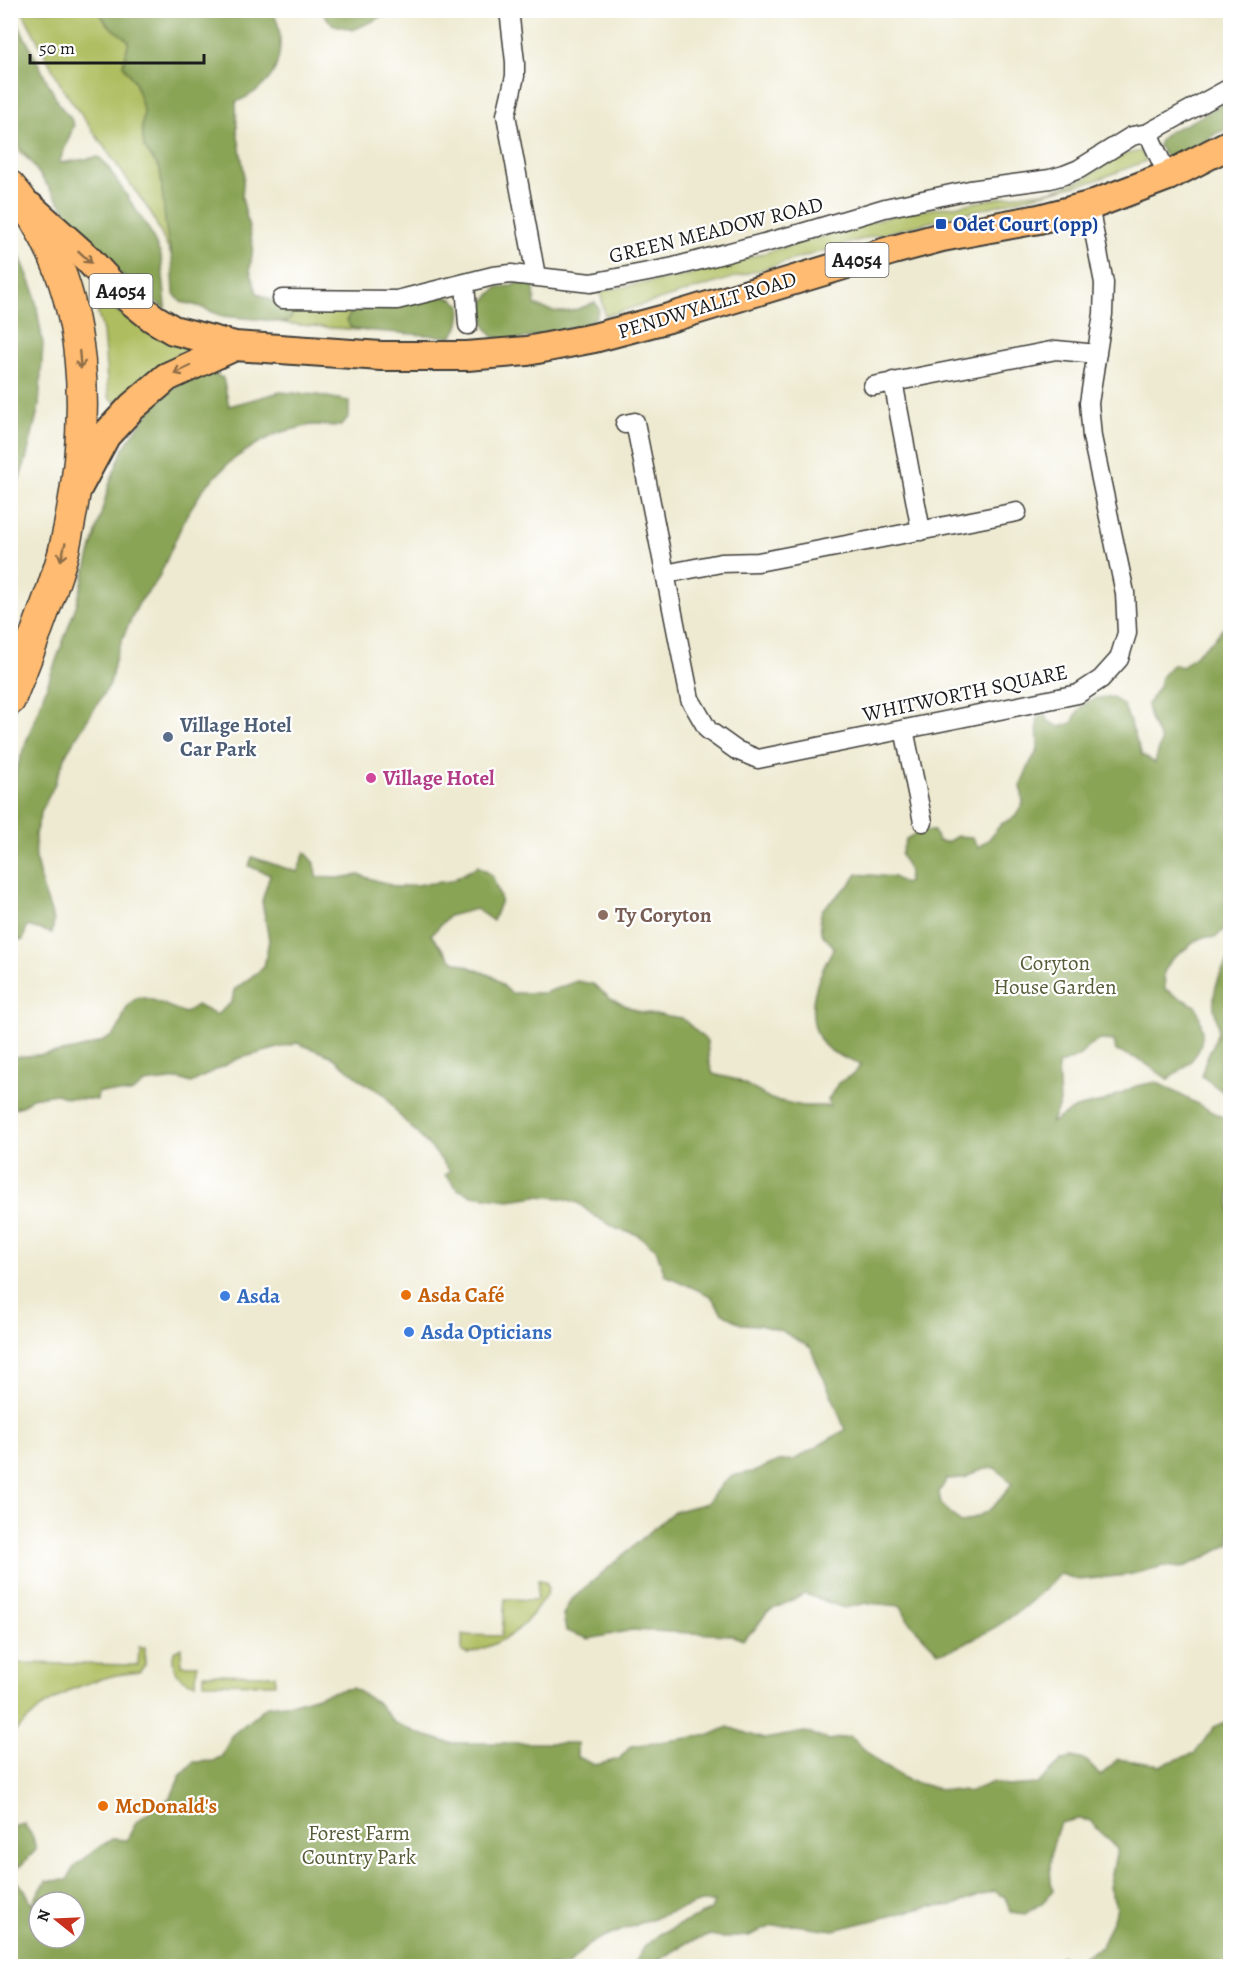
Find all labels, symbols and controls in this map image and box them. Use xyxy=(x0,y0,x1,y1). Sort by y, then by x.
scale bar xyxy=(30,27,204,65)
text: 50 m xyxy=(39,36,75,60)
street label: GREEN MEADOW ROAD xyxy=(606,190,826,270)
place label: Odet Court (opp) xyxy=(953,210,1098,238)
marker: Odet Court (opp) xyxy=(934,217,948,231)
road number: A4054 xyxy=(826,243,888,277)
one-way arrow xyxy=(77,250,92,264)
street label: PENDWYALLT ROAD xyxy=(614,264,800,346)
road number: A4054 xyxy=(90,274,152,308)
one-way arrow xyxy=(75,349,86,369)
one-way arrow xyxy=(173,365,191,377)
one-way arrow xyxy=(56,542,68,561)
street label: WHITWORTH SQUARE xyxy=(859,658,1070,729)
place label: Village Hotel Car Park xyxy=(179,711,292,763)
marker: Village Hotel Car Park xyxy=(161,730,175,744)
place label: Village Hotel xyxy=(382,764,495,792)
marker: Village Hotel xyxy=(364,771,378,785)
place label: Ty Coryton xyxy=(615,901,712,929)
marker: Ty Coryton xyxy=(596,908,610,922)
park label: Coryton House Garden xyxy=(994,949,1116,1001)
place label: Asda Café xyxy=(417,1281,505,1309)
place label: Asda xyxy=(236,1282,281,1310)
marker: Asda Café xyxy=(399,1288,413,1302)
marker: Asda xyxy=(218,1289,232,1303)
place label: Asda Opticians xyxy=(420,1318,552,1346)
marker: Asda Opticians xyxy=(402,1325,416,1339)
place label: McDonald's xyxy=(115,1792,217,1820)
marker: McDonald's xyxy=(96,1799,110,1813)
park label: Forest Farm Country Park xyxy=(302,1819,417,1871)
north arrow xyxy=(27,1890,87,1950)
text: N xyxy=(31,1906,56,1925)

